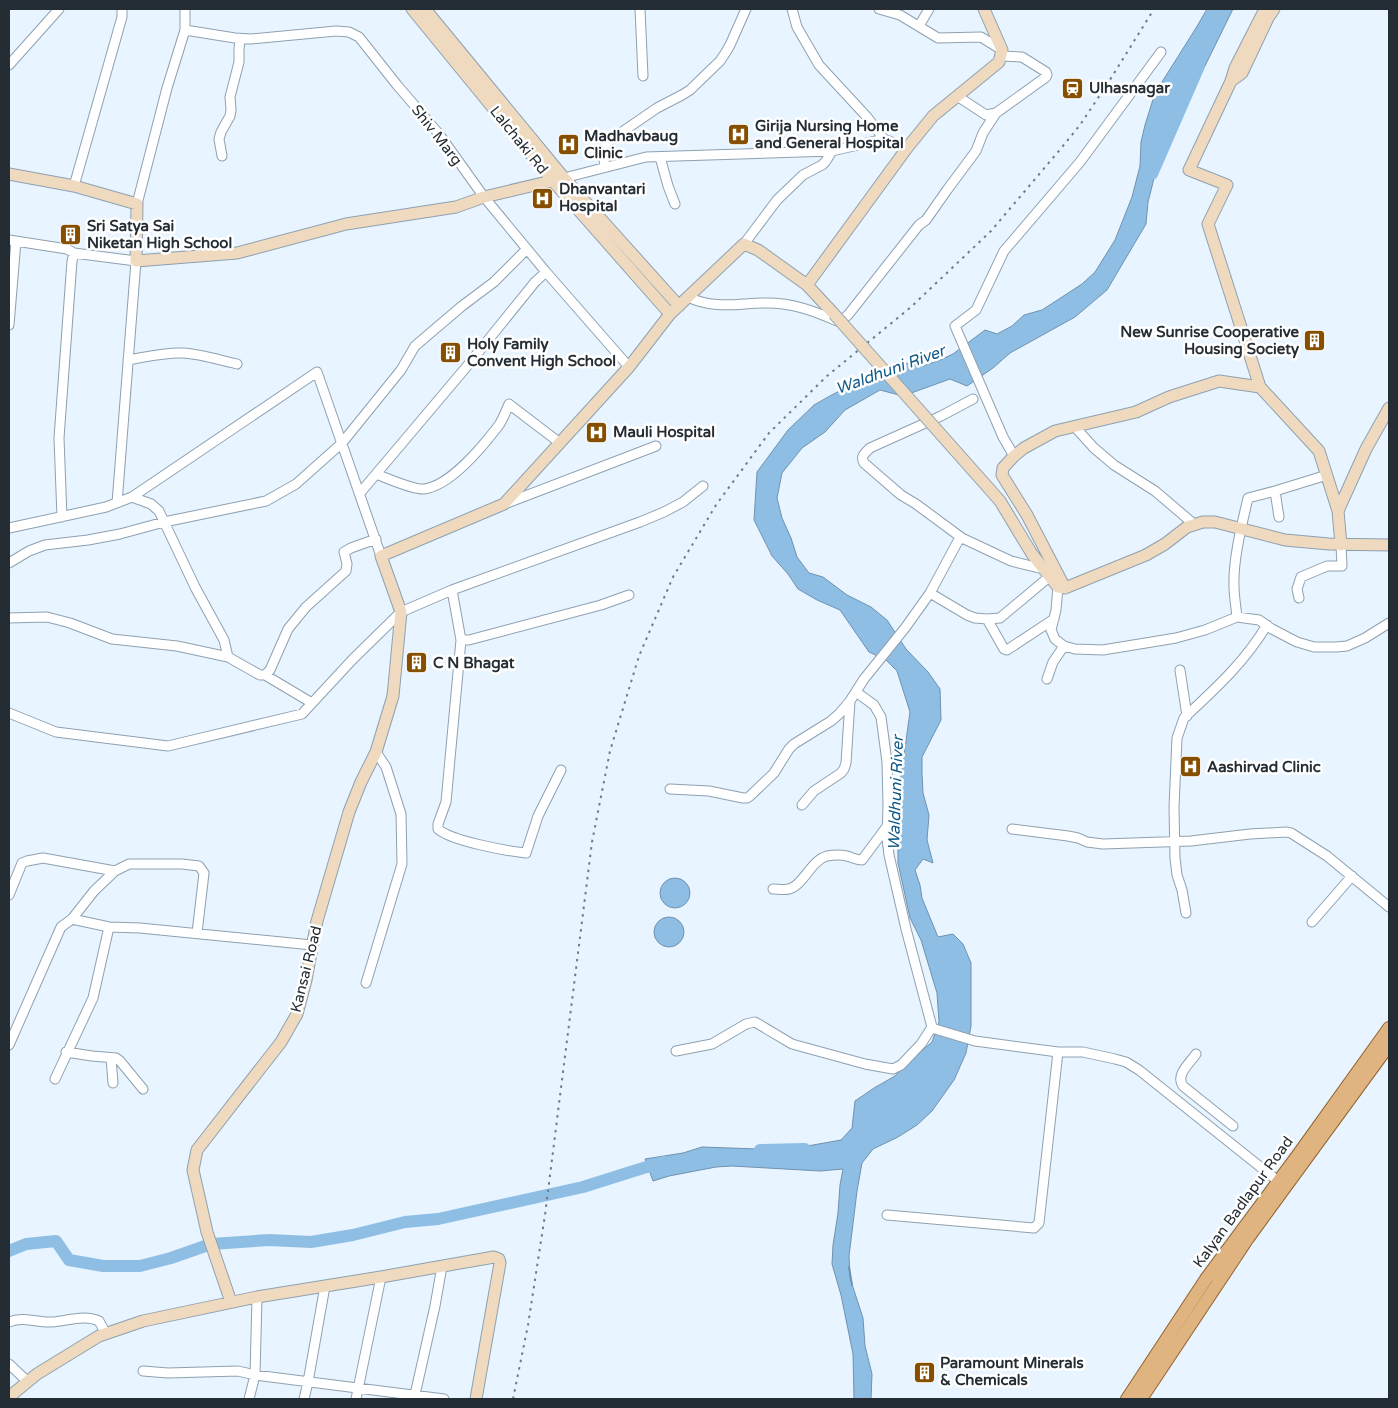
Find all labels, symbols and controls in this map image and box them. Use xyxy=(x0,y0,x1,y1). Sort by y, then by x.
station icon: Ulhasnagar xyxy=(1061,76,1085,100)
place label: Ulhasnagar xyxy=(1089,79,1170,98)
street label: Shiv Marg xyxy=(408,101,466,169)
street label: Lalchaki Rd xyxy=(486,102,552,178)
place label: Girija Nursing Home and General Hospital xyxy=(755,117,904,153)
hospital icon: Girija Nursing Home and General Hospital xyxy=(727,123,751,147)
place label: Madhavbaug Clinic xyxy=(584,127,678,162)
hospital icon: Madhavbaug Clinic xyxy=(556,133,580,157)
place label: Dhanvantari Hospital xyxy=(559,180,646,216)
hospital icon: Dhanvantari Hospital xyxy=(531,186,555,210)
place label: Sri Satya Sai Niketan High School xyxy=(87,217,232,253)
building icon: Sri Satya Sai Niketan High School xyxy=(59,223,83,247)
place label: New Sunrise Cooperative Housing Society xyxy=(1120,323,1300,359)
building icon: New Sunrise Cooperative Housing Society xyxy=(1303,329,1327,353)
place label: Holy Family Convent High School xyxy=(467,335,616,371)
water label: Waldhuni River xyxy=(833,340,949,399)
building icon: Holy Family Convent High School xyxy=(439,341,463,365)
hospital icon: Mauli Hospital xyxy=(585,420,609,444)
place label: Mauli Hospital xyxy=(613,423,715,442)
building icon: C N Bhagat xyxy=(405,651,429,675)
place label: C N Bhagat xyxy=(433,654,515,673)
water label: Waldhuni River xyxy=(884,733,908,851)
hospital icon: Aashirvad Clinic xyxy=(1179,755,1203,779)
place label: Aashirvad Clinic xyxy=(1207,758,1321,776)
street label: Kansai Road xyxy=(287,924,325,1014)
street label: Kalyan Badlapur Road xyxy=(1189,1133,1297,1271)
place label: Paramount Minerals & Chemicals xyxy=(940,1354,1084,1389)
building icon: Paramount Minerals & Chemicals xyxy=(912,1360,936,1384)

